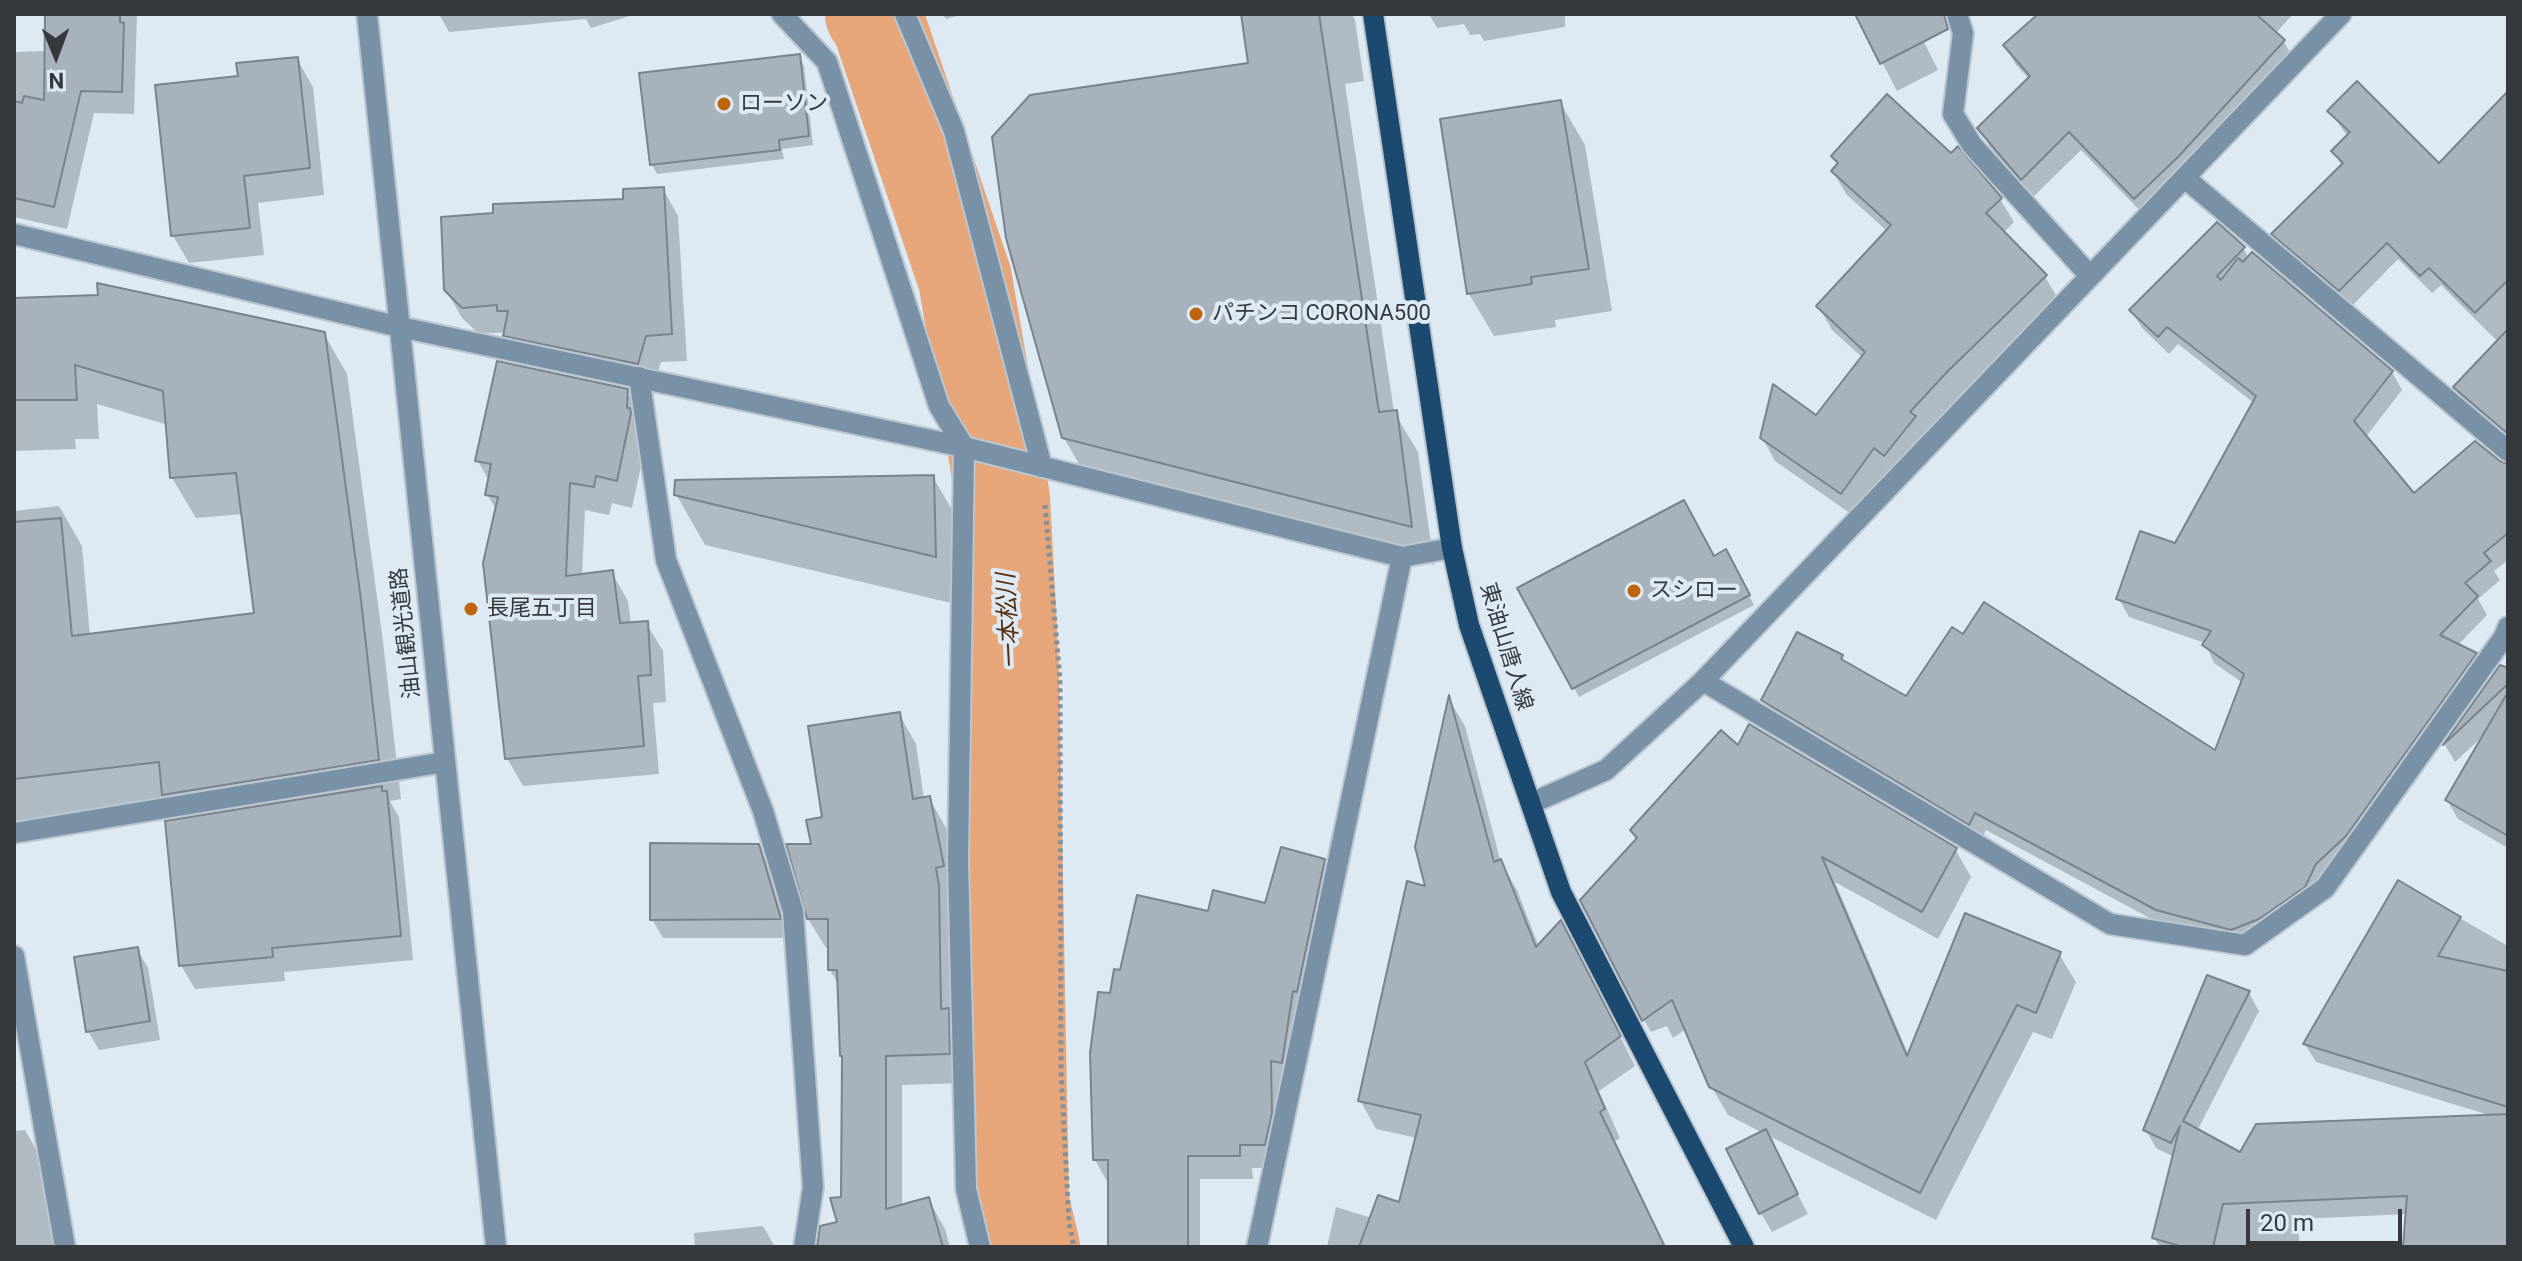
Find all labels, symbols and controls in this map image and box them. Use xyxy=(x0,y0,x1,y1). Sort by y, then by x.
north arrow xyxy=(16,16,96,96)
text: N xyxy=(48,68,64,93)
place label: ローソン xyxy=(740,91,828,117)
marker: ローソン xyxy=(715,95,733,113)
place label: パチンコ CORONA500 xyxy=(1212,301,1431,327)
marker: パチンコ CORONA500 xyxy=(1187,305,1205,323)
street label: 油山観光道路 xyxy=(387,566,427,700)
water label: 一本松川 xyxy=(993,572,1027,670)
place label: スシロー xyxy=(1650,578,1738,604)
street label: 東油山唐人線 xyxy=(1473,580,1537,714)
marker: スシロー xyxy=(1625,582,1643,600)
place label: 長尾五丁目 xyxy=(487,596,597,622)
marker: 長尾五丁目 xyxy=(462,600,480,618)
scale bar xyxy=(2250,1193,2406,1243)
text: 20 m xyxy=(2260,1209,2314,1237)

